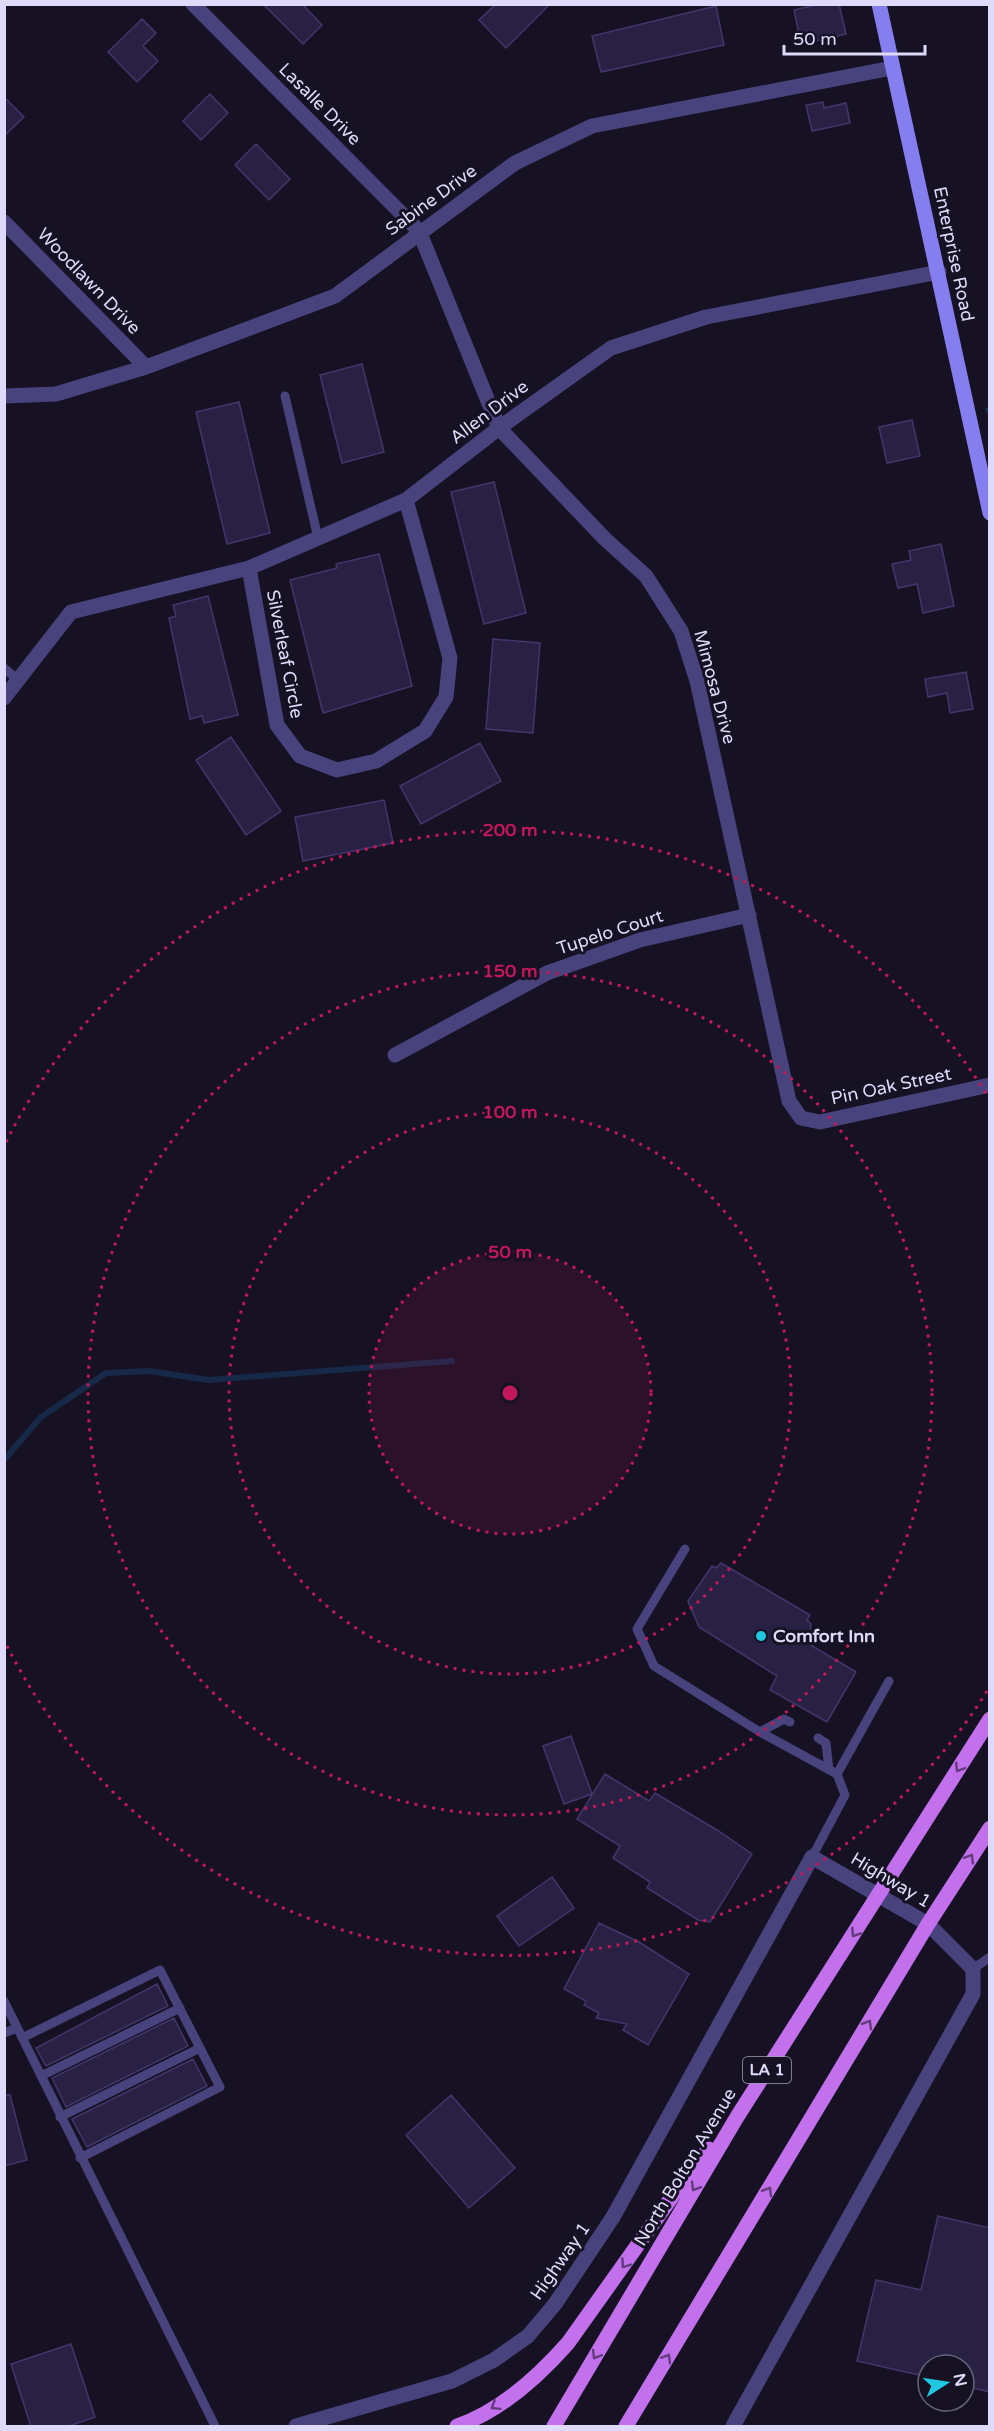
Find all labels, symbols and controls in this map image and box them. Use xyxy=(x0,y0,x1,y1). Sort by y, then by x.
scale bar xyxy=(784,18,925,56)
text: 50 m xyxy=(793,28,837,50)
street label: Lasalle Drive xyxy=(274,58,366,150)
street label: Sabine Drive xyxy=(381,160,481,240)
street label: Enterprise Road xyxy=(929,185,979,323)
street label: Woodlawn Drive xyxy=(33,223,145,339)
street label: Allen Drive xyxy=(445,375,533,449)
street label: Silverleaf Circle xyxy=(262,588,308,720)
street label: Mimosa Drive xyxy=(689,628,741,746)
text: 200 m xyxy=(482,819,538,841)
street label: Tupelo Court xyxy=(554,904,666,960)
text: 150 m xyxy=(482,960,538,982)
street label: Pin Oak Street xyxy=(829,1062,953,1110)
text: 100 m xyxy=(482,1101,538,1123)
text: 50 m xyxy=(488,1241,532,1263)
centre of rings xyxy=(500,1383,520,1403)
place label: Comfort Inn xyxy=(773,1625,875,1647)
marker: Comfort Inn xyxy=(754,1629,768,1643)
one-way arrow xyxy=(954,1762,966,1772)
street label: Highway 1 xyxy=(847,1847,935,1913)
one-way arrow xyxy=(963,1854,975,1864)
one-way arrow xyxy=(851,1927,862,1938)
one-way arrow xyxy=(861,2020,873,2030)
road number: LA 1 xyxy=(743,2057,791,2083)
street label: North Bolton Avenue xyxy=(629,2084,741,2250)
one-way arrow xyxy=(691,2181,702,2191)
one-way arrow xyxy=(760,2187,772,2197)
street label: Highway 1 xyxy=(525,2218,595,2304)
one-way arrow xyxy=(621,2257,632,2268)
one-way arrow xyxy=(592,2349,603,2359)
north arrow xyxy=(916,2353,976,2413)
one-way arrow xyxy=(660,2354,672,2364)
text: N xyxy=(949,2372,971,2388)
one-way arrow xyxy=(491,2399,501,2411)

